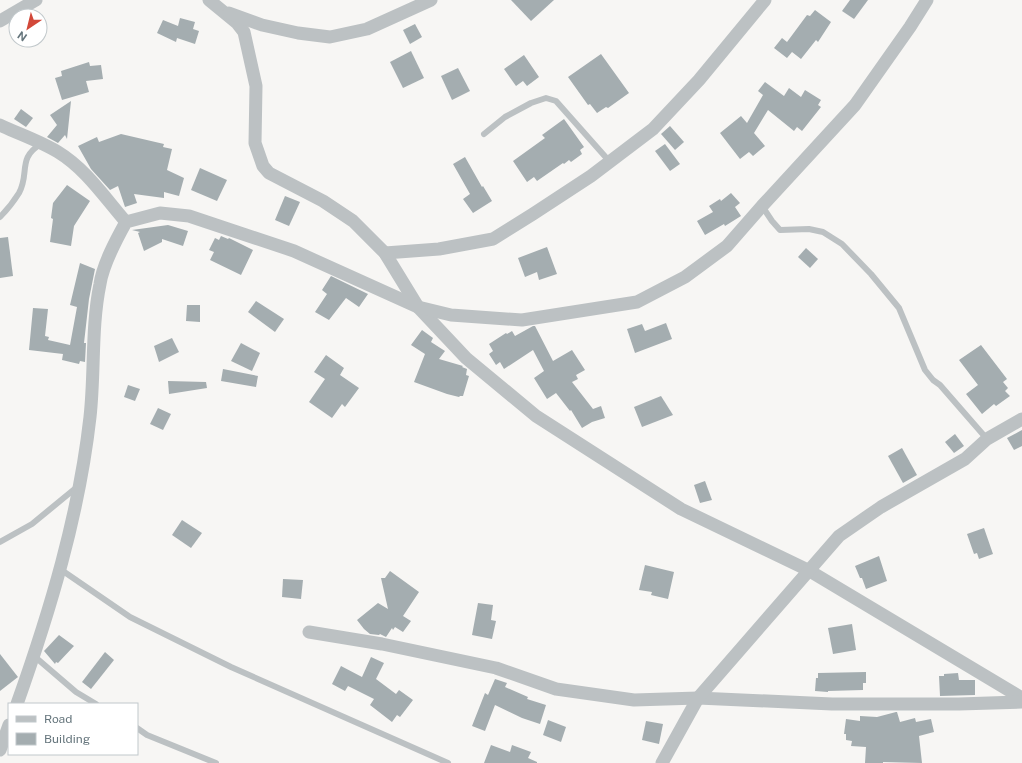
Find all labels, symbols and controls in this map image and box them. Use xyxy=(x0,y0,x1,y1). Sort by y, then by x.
north arrow xyxy=(8,8,48,48)
text: N xyxy=(15,29,29,44)
legend xyxy=(8,703,138,755)
text: Road xyxy=(44,712,72,726)
text: Building xyxy=(44,732,90,746)

